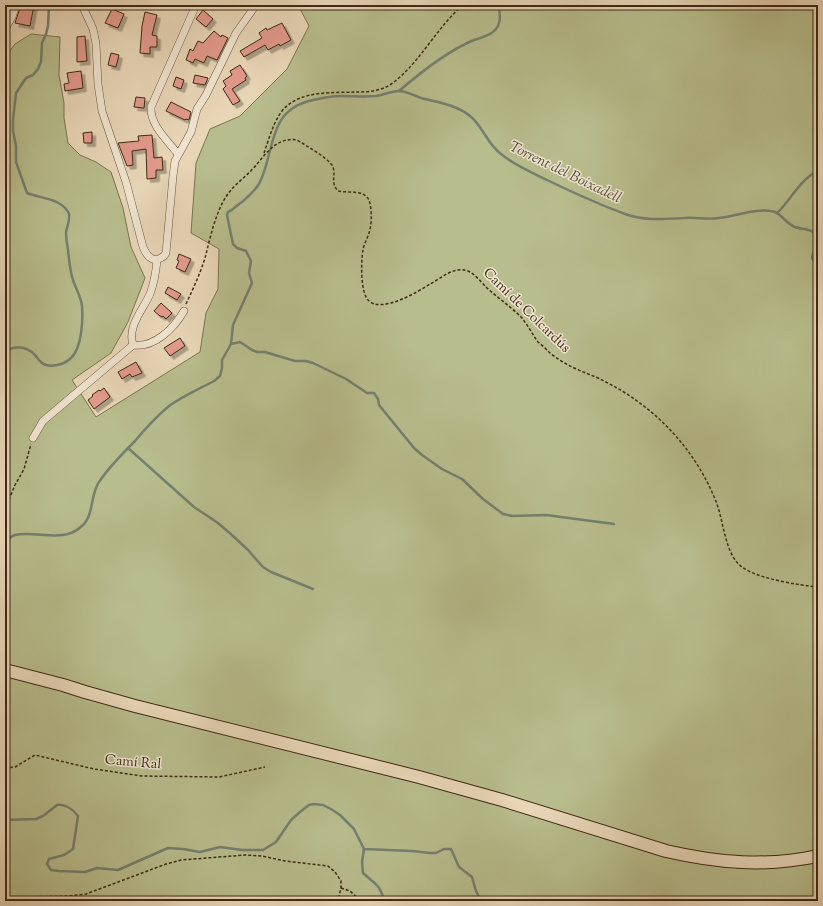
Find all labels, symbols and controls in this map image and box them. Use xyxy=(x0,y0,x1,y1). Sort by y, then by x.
water label: Torrent del Boixadell xyxy=(506,137,625,209)
street label: Camí de Colcardús xyxy=(478,264,574,358)
street label: Camí Ral xyxy=(104,751,162,775)

